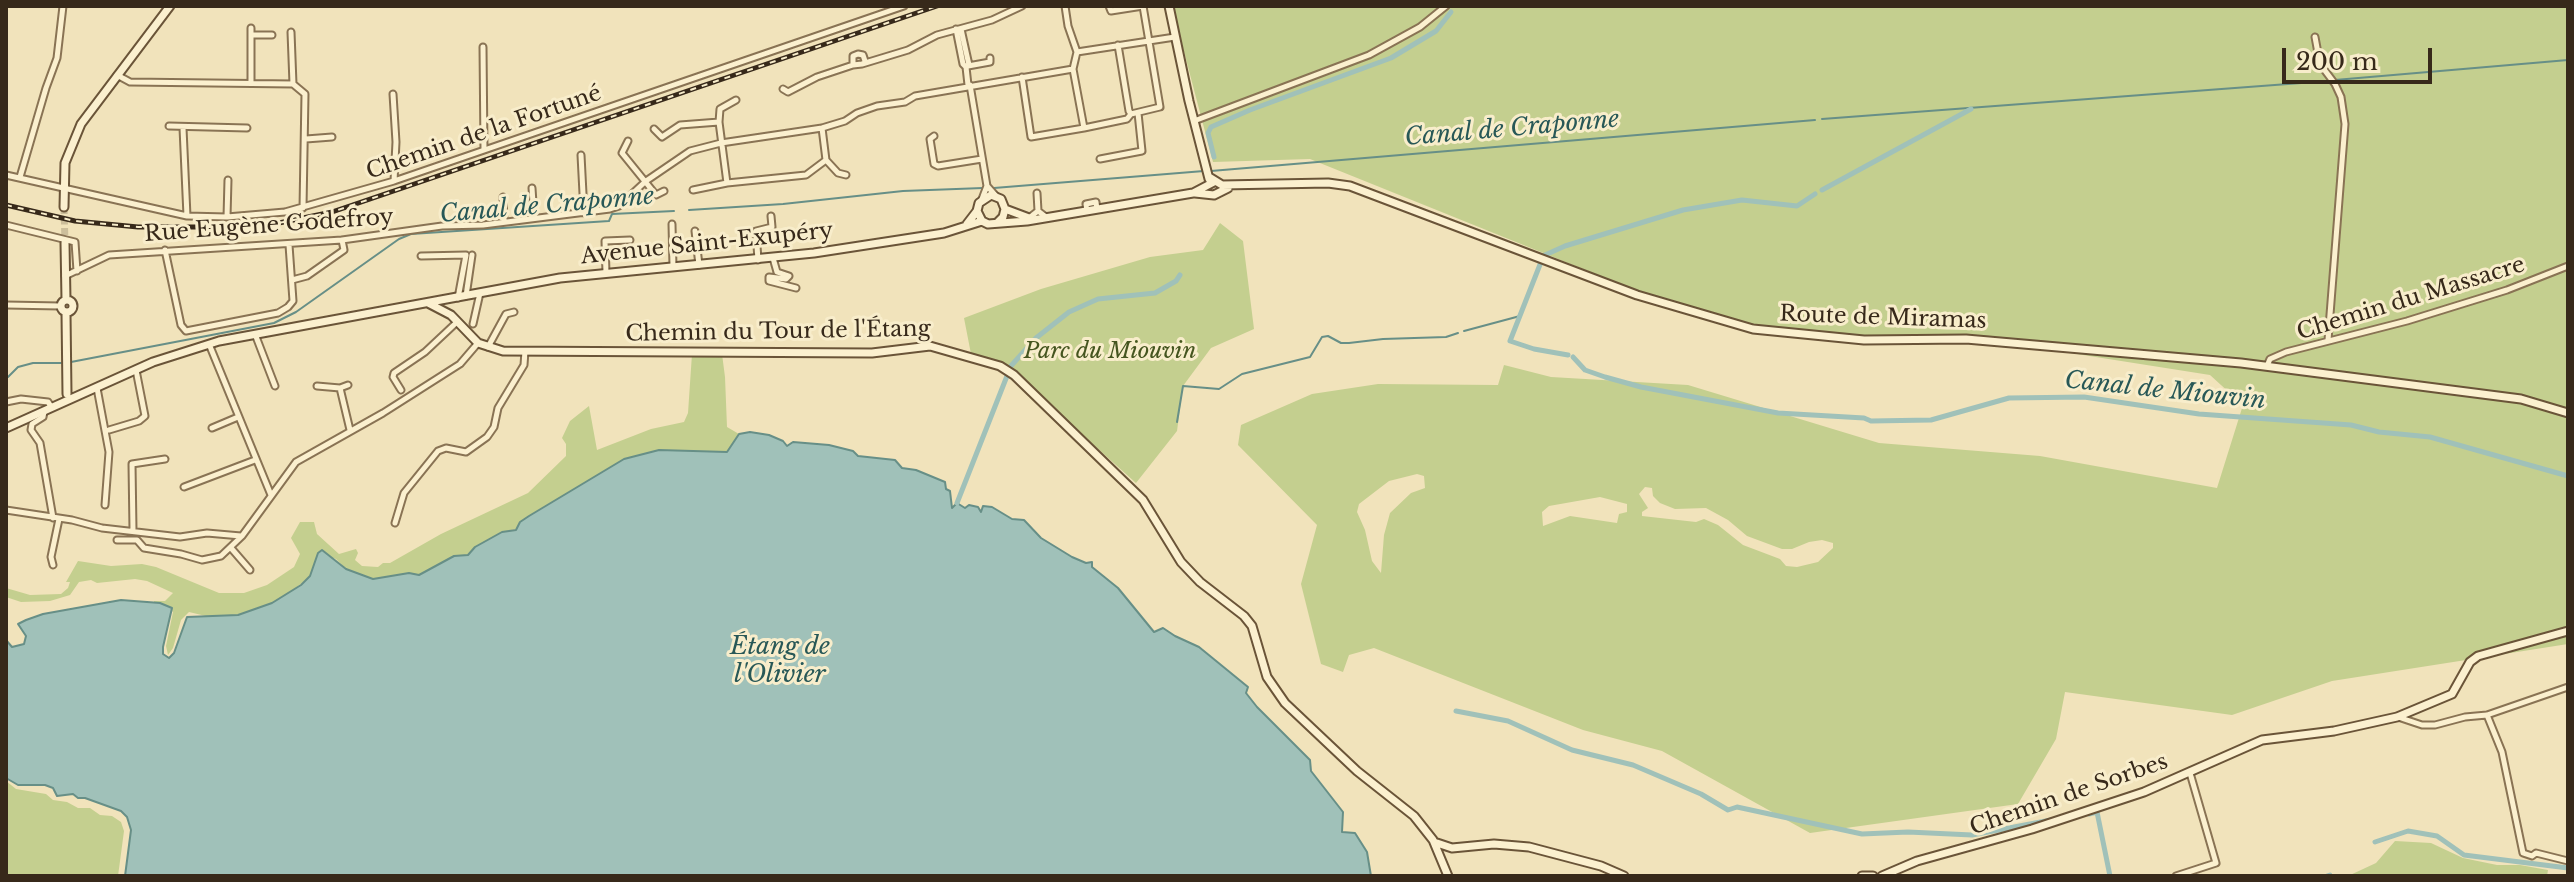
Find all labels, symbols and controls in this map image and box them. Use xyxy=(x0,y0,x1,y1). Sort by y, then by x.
scale bar xyxy=(2286,32,2436,82)
text: 200 m xyxy=(2296,47,2378,76)
street label: Chemin de la Fortuné xyxy=(363,80,605,186)
water label: Canal de Craponne xyxy=(1404,105,1620,153)
water label: Canal de Craponne xyxy=(439,182,655,230)
street label: Rue Eugène Godefroy xyxy=(144,204,394,248)
street label: Avenue Saint-Exupéry xyxy=(580,218,834,270)
street label: Chemin du Massacre xyxy=(2294,252,2528,346)
street label: Route de Miramas xyxy=(1779,301,1987,335)
street label: Chemin du Tour de l'Étang xyxy=(625,316,931,348)
park label: Parc du Miouvin xyxy=(1024,339,1196,365)
water label: Canal de Miouvin xyxy=(2063,366,2267,416)
water label: Étang de l'Olivier xyxy=(730,633,830,689)
street label: Chemin de Sorbes xyxy=(1966,749,2172,841)

